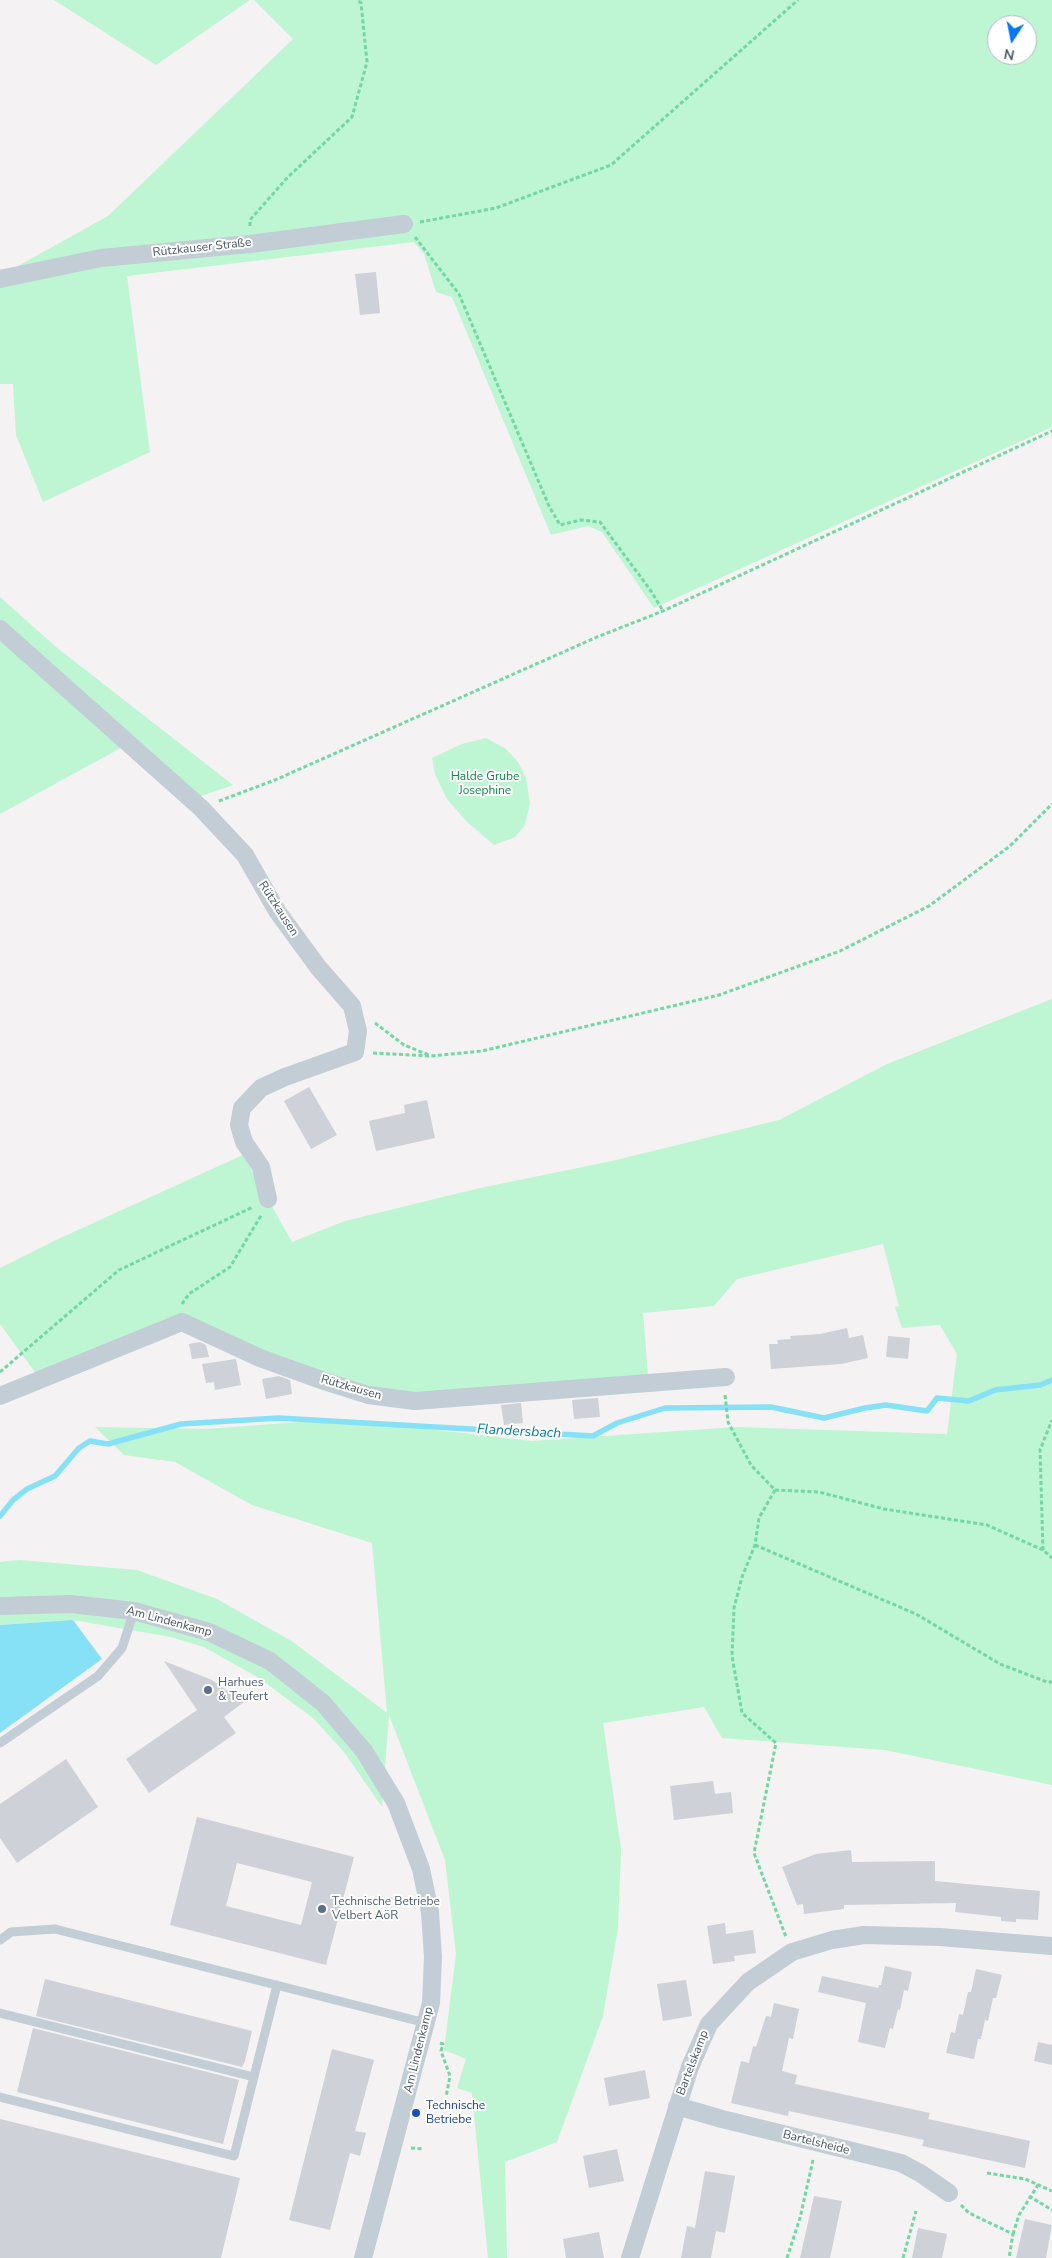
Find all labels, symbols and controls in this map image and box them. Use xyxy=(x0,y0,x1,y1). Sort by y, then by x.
north arrow xyxy=(987,15,1037,65)
text: N xyxy=(1002,44,1016,65)
street label: Rützkauser Straße xyxy=(152,236,252,260)
park label: Halde Grube Josephine xyxy=(451,770,519,798)
street label: Rützkausen xyxy=(255,879,301,939)
street label: Rützkausen xyxy=(319,1372,383,1404)
water label: Flandersbach xyxy=(476,1421,562,1443)
street label: Am Lindenkamp xyxy=(125,1604,213,1640)
place label: Harhues & Teufert xyxy=(218,1676,268,1704)
marker: Harhues & Teufert xyxy=(202,1684,214,1696)
place label: Technische Betriebe Velbert AöR xyxy=(332,1895,440,1923)
marker: Technische Betriebe Velbert AöR xyxy=(316,1903,328,1915)
street label: Am Lindenkamp xyxy=(401,2006,437,2094)
street label: Bartelskamp xyxy=(674,2028,712,2098)
place label: Technische Betriebe xyxy=(426,2099,485,2127)
marker: Technische Betriebe xyxy=(410,2107,422,2119)
street label: Bartelsheide xyxy=(781,2128,851,2158)

